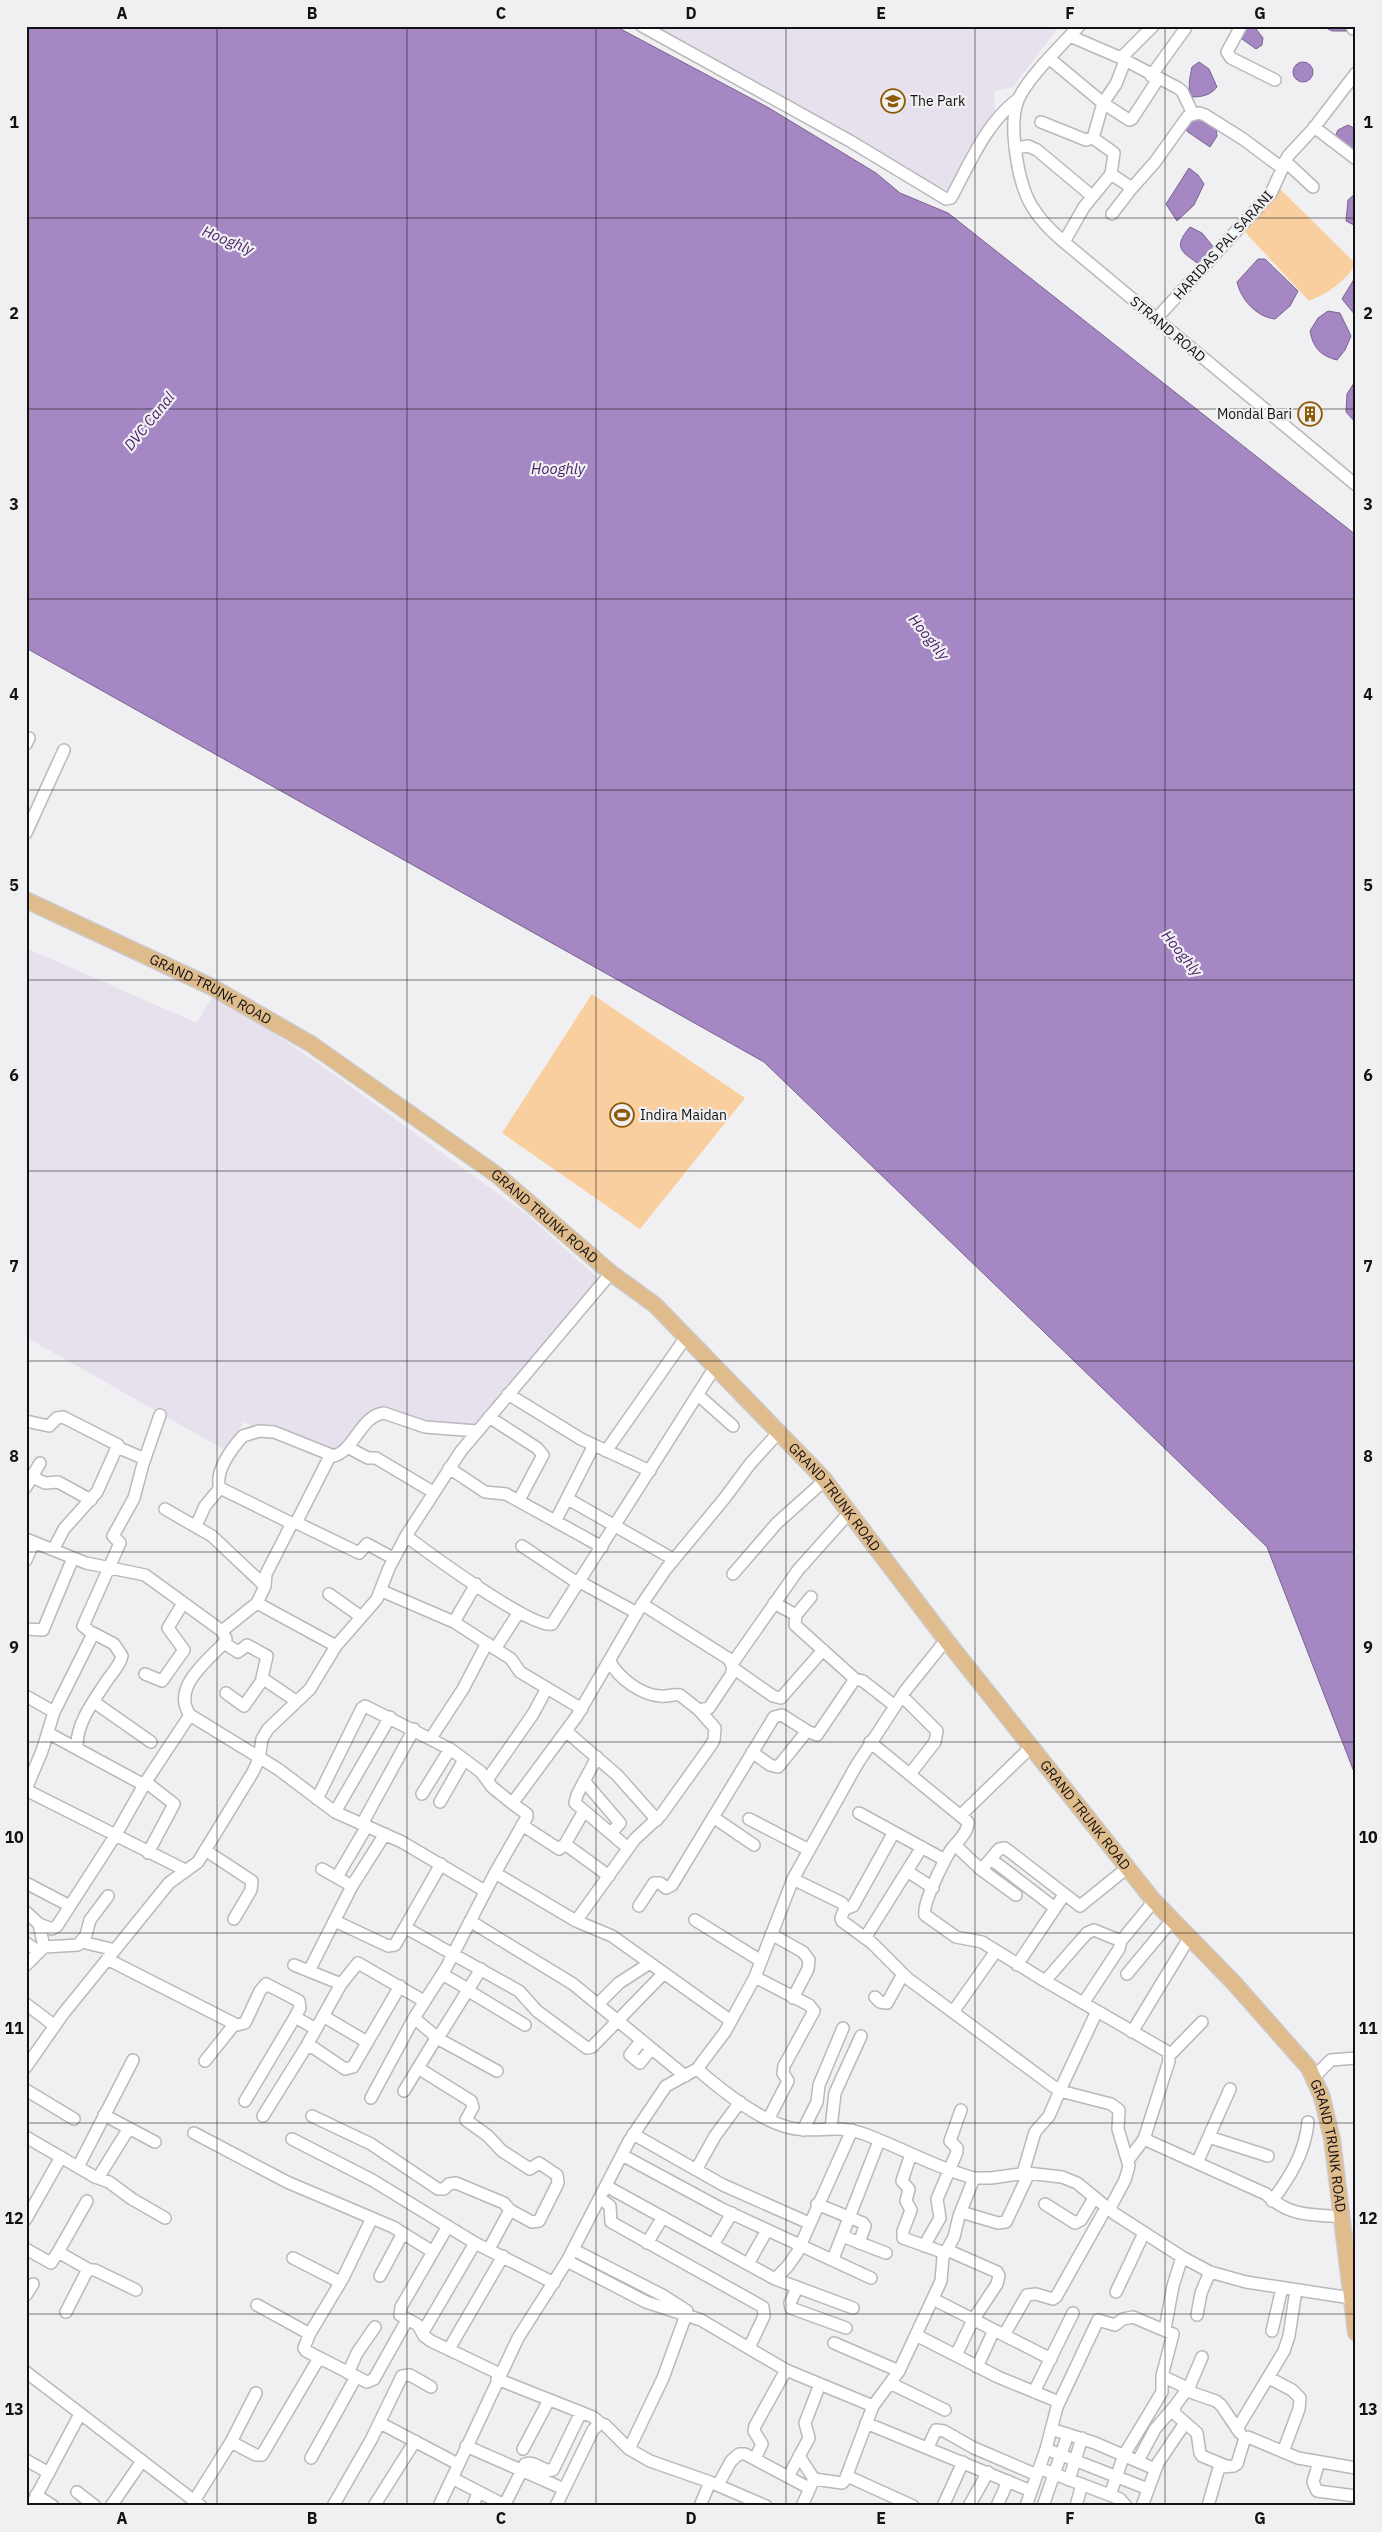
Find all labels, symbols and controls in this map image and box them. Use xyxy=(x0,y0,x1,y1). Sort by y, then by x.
text: A xyxy=(117,3,128,23)
text: B xyxy=(307,3,318,23)
text: C xyxy=(496,3,506,23)
text: D xyxy=(685,3,697,23)
text: E xyxy=(876,3,886,23)
text: F xyxy=(1065,3,1075,23)
text: G xyxy=(1254,3,1266,23)
school or university icon: The Park xyxy=(880,88,906,114)
place label: The Park xyxy=(910,92,966,110)
text: 1 xyxy=(9,112,19,132)
text: 1 xyxy=(1363,112,1373,132)
street label: HARIDAS PAL SARANI xyxy=(1169,187,1277,303)
water label: Hooghly xyxy=(199,221,257,259)
street label: STRAND ROAD xyxy=(1126,292,1210,366)
text: 2 xyxy=(9,303,19,323)
text: 2 xyxy=(1363,303,1373,323)
water label: DVC Canal xyxy=(120,388,178,454)
building icon: Mondal Bari xyxy=(1297,401,1323,427)
place label: Mondal Bari xyxy=(1217,405,1292,423)
water label: Hooghly xyxy=(531,459,586,478)
text: 3 xyxy=(9,494,19,514)
text: 3 xyxy=(1363,494,1373,514)
water label: Hooghly xyxy=(905,610,954,665)
text: 4 xyxy=(9,684,19,704)
text: 4 xyxy=(1363,684,1373,704)
text: 5 xyxy=(9,875,19,895)
text: 5 xyxy=(1363,875,1373,895)
water label: Hooghly xyxy=(1158,926,1207,981)
street label: GRAND TRUNK ROAD xyxy=(146,950,275,1029)
text: 6 xyxy=(9,1065,19,1085)
text: 6 xyxy=(1363,1065,1373,1085)
sports icon: Indira Maidan xyxy=(609,1102,635,1128)
place label: Indira Maidan xyxy=(640,1106,727,1124)
street label: GRAND TRUNK ROAD xyxy=(488,1165,602,1267)
text: 7 xyxy=(9,1256,19,1276)
text: 7 xyxy=(1363,1256,1373,1276)
street label: GRAND TRUNK ROAD xyxy=(785,1439,885,1555)
text: 8 xyxy=(9,1446,19,1466)
text: 8 xyxy=(1363,1446,1373,1466)
text: 9 xyxy=(9,1637,19,1657)
text: 9 xyxy=(1363,1637,1373,1657)
street label: GRAND TRUNK ROAD xyxy=(1036,1756,1135,1874)
text: 10 xyxy=(4,1827,24,1847)
text: 10 xyxy=(1358,1827,1378,1847)
text: 11 xyxy=(4,2018,24,2038)
text: 11 xyxy=(1358,2018,1378,2038)
street label: GRAND TRUNK ROAD xyxy=(1306,2076,1350,2213)
text: 12 xyxy=(4,2208,24,2228)
text: 12 xyxy=(1358,2208,1378,2228)
text: 13 xyxy=(4,2399,24,2419)
text: 13 xyxy=(1358,2399,1378,2419)
text: A xyxy=(117,2508,128,2528)
text: B xyxy=(307,2508,318,2528)
text: C xyxy=(496,2508,506,2528)
text: D xyxy=(685,2508,697,2528)
text: E xyxy=(876,2508,886,2528)
text: F xyxy=(1065,2508,1075,2528)
text: G xyxy=(1254,2508,1266,2528)

